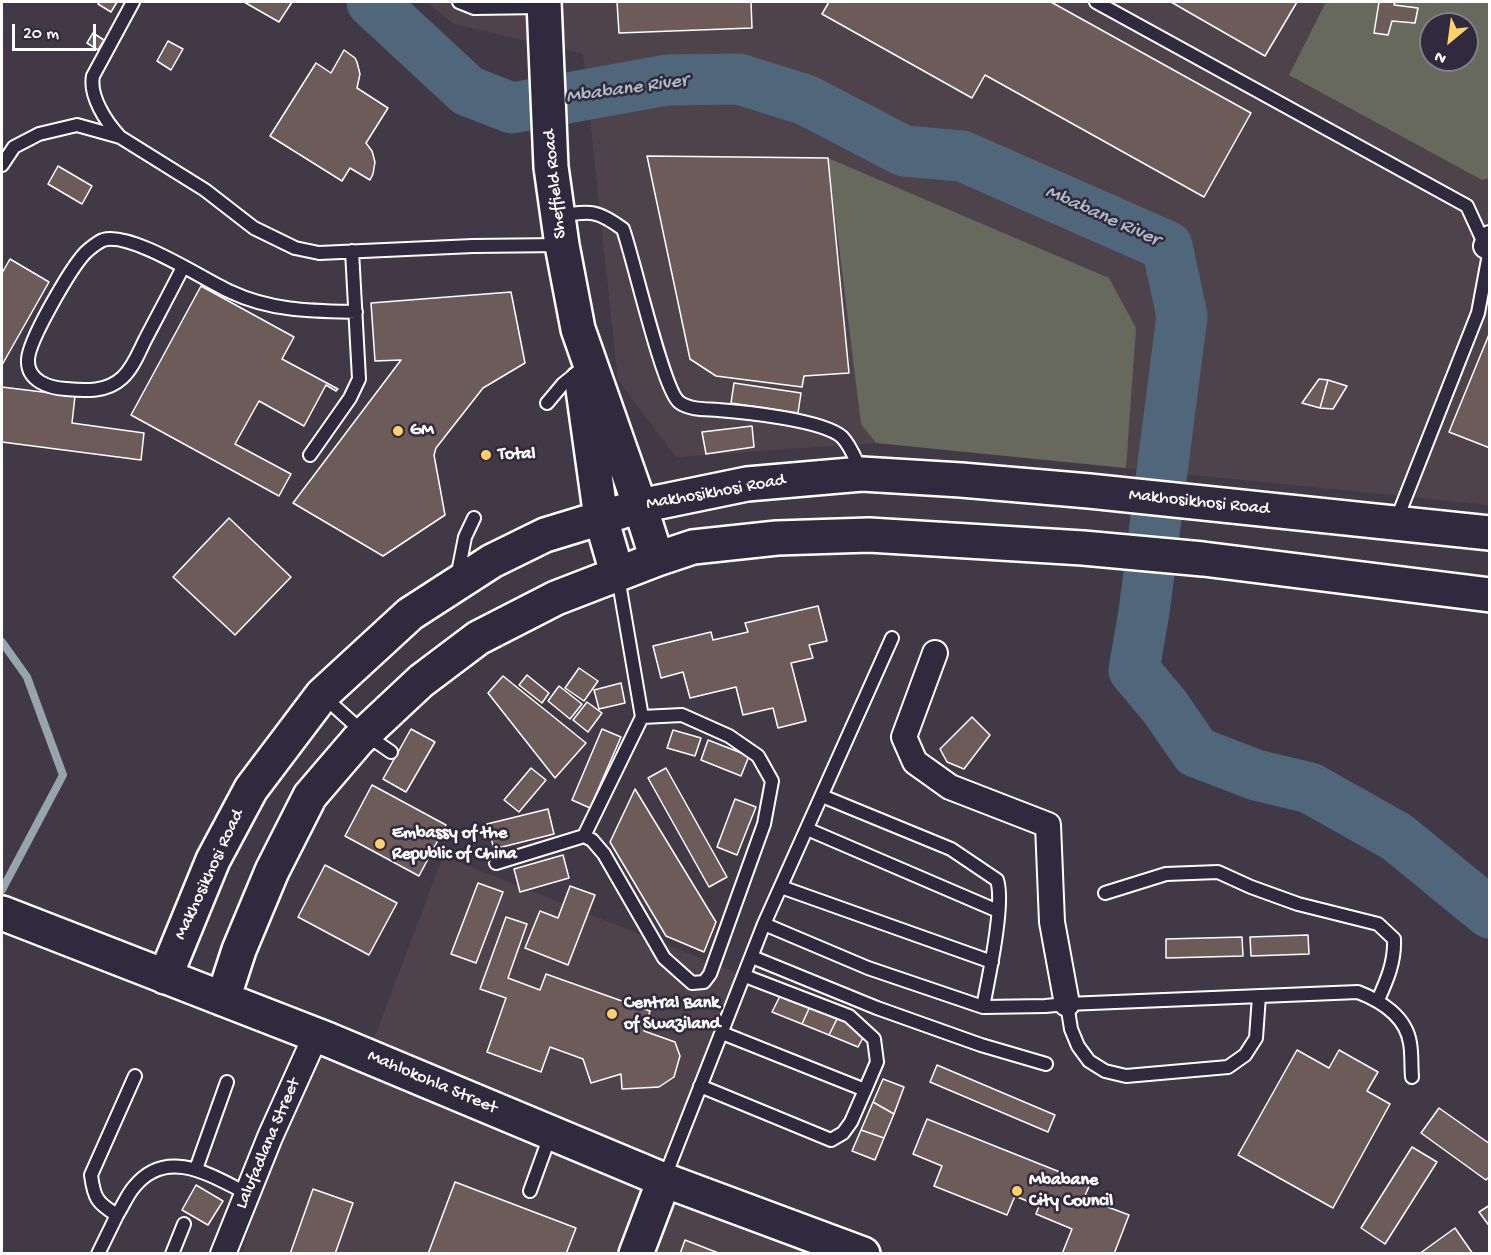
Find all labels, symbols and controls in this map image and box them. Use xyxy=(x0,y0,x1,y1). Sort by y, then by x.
scale bar xyxy=(15,12,99,50)
north arrow xyxy=(1419,12,1479,72)
text: 20 m xyxy=(23,24,59,45)
text: N xyxy=(1432,46,1450,67)
water label: Mbabane River xyxy=(565,70,689,110)
street label: Sheffield Road xyxy=(540,128,572,240)
water label: Mbabane River xyxy=(1041,181,1163,253)
place label: GM xyxy=(410,420,434,442)
marker: GM xyxy=(391,424,405,438)
place label: Total xyxy=(498,444,536,466)
marker: Total xyxy=(479,448,493,462)
street label: Makhosikhosi Road xyxy=(645,470,787,516)
street label: Makhosikhosi Road xyxy=(1128,485,1270,521)
street label: Makhosikhosi Road xyxy=(170,806,250,944)
place label: Embassy of the Republic of China xyxy=(392,823,517,866)
marker: Embassy of the Republic of China xyxy=(373,837,387,851)
place label: Central Bank of Swaziland xyxy=(624,993,720,1036)
marker: Central Bank of Swaziland xyxy=(605,1007,619,1021)
street label: Mahlokohla Street xyxy=(364,1046,500,1120)
street label: Lalufadlana Street xyxy=(232,1075,306,1213)
place label: Mbabane City Council xyxy=(1029,1170,1113,1212)
marker: Mbabane City Council xyxy=(1010,1184,1024,1198)

